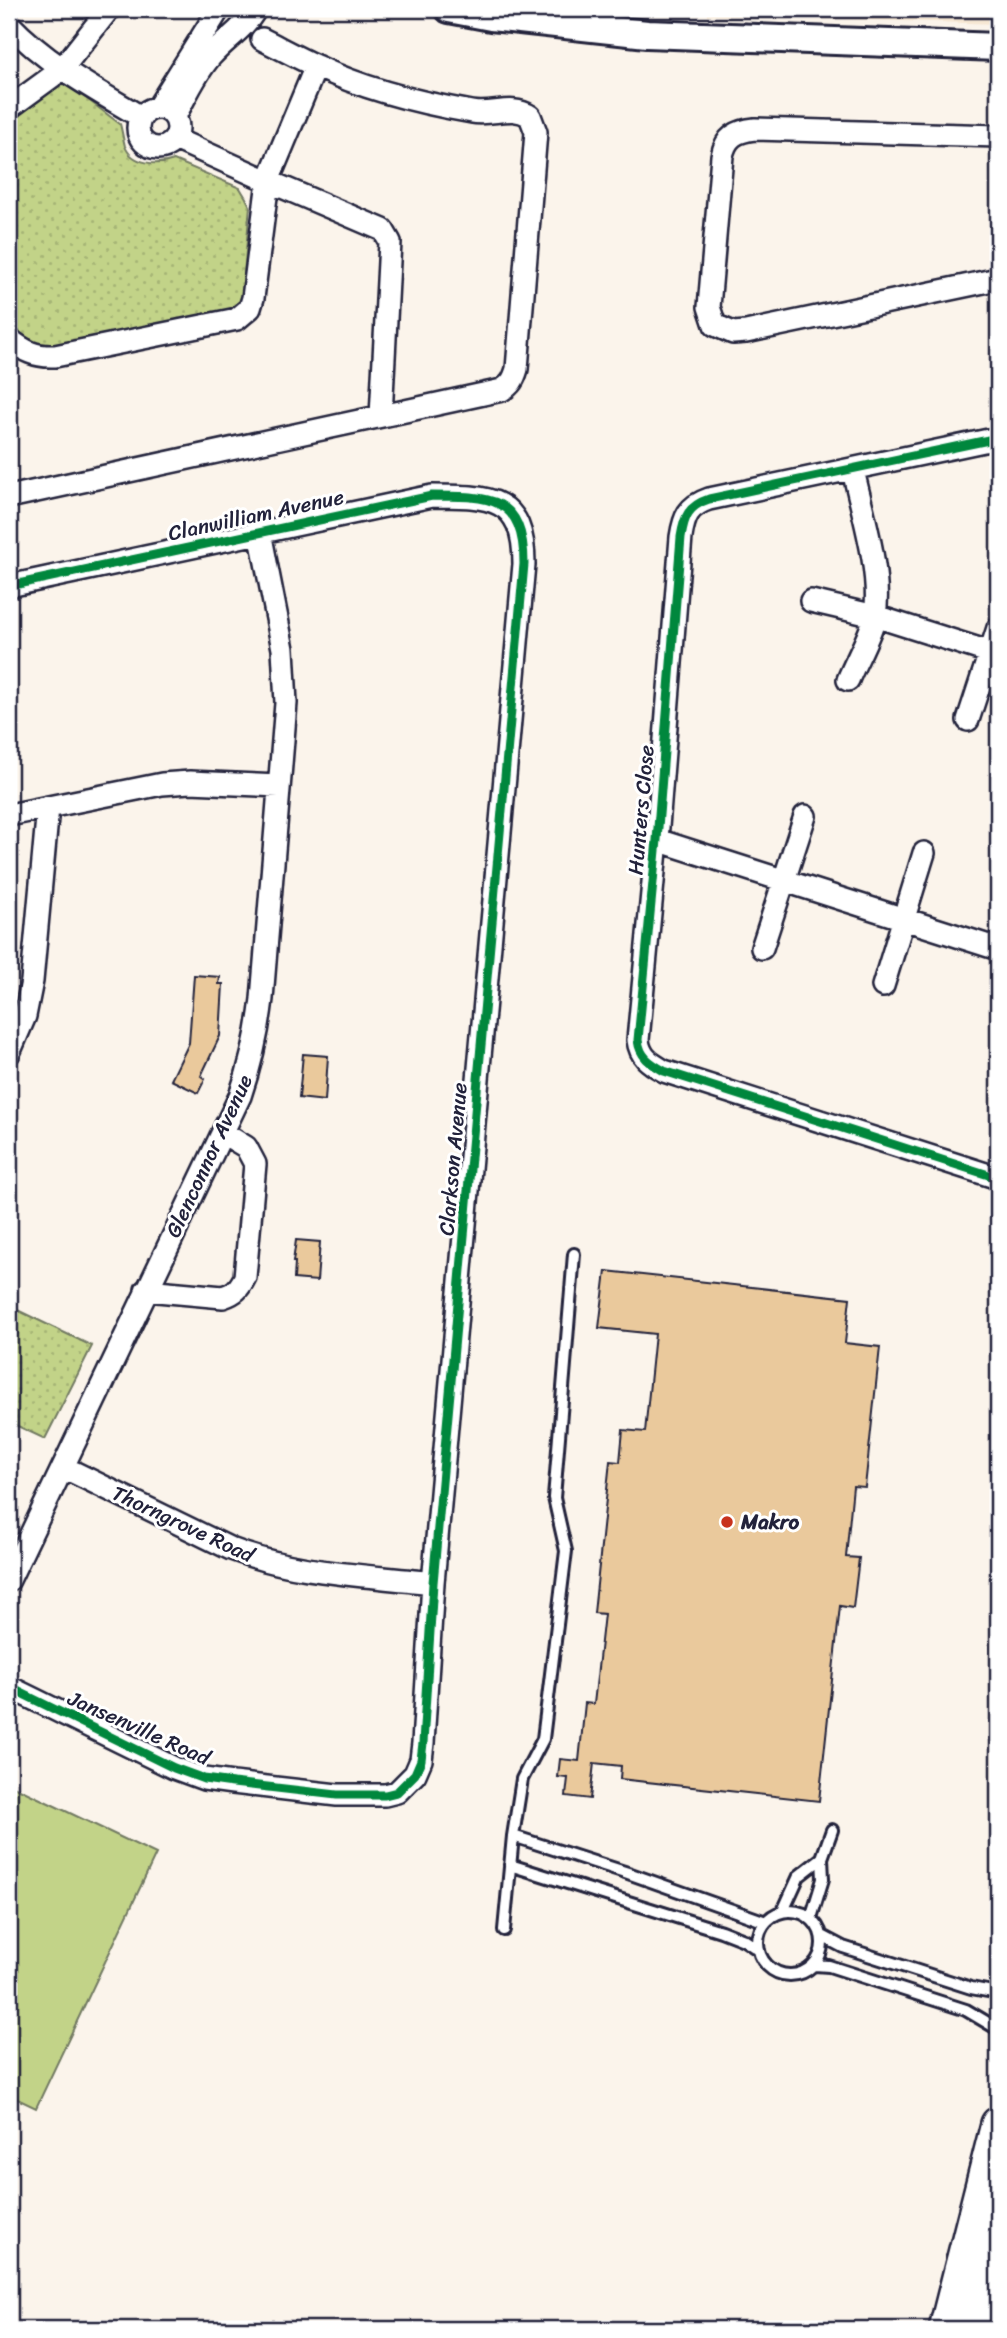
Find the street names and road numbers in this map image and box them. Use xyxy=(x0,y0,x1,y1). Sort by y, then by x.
street label: Clanwilliam Avenue xyxy=(165,478,348,552)
street label: Hunters Close xyxy=(616,743,666,876)
street label: Glenconnor Avenue xyxy=(154,1068,264,1244)
street label: Clarkson Avenue xyxy=(427,1081,479,1237)
street label: Thorngrove Road xyxy=(105,1474,262,1574)
street label: Jansenville Road xyxy=(61,1679,218,1777)

